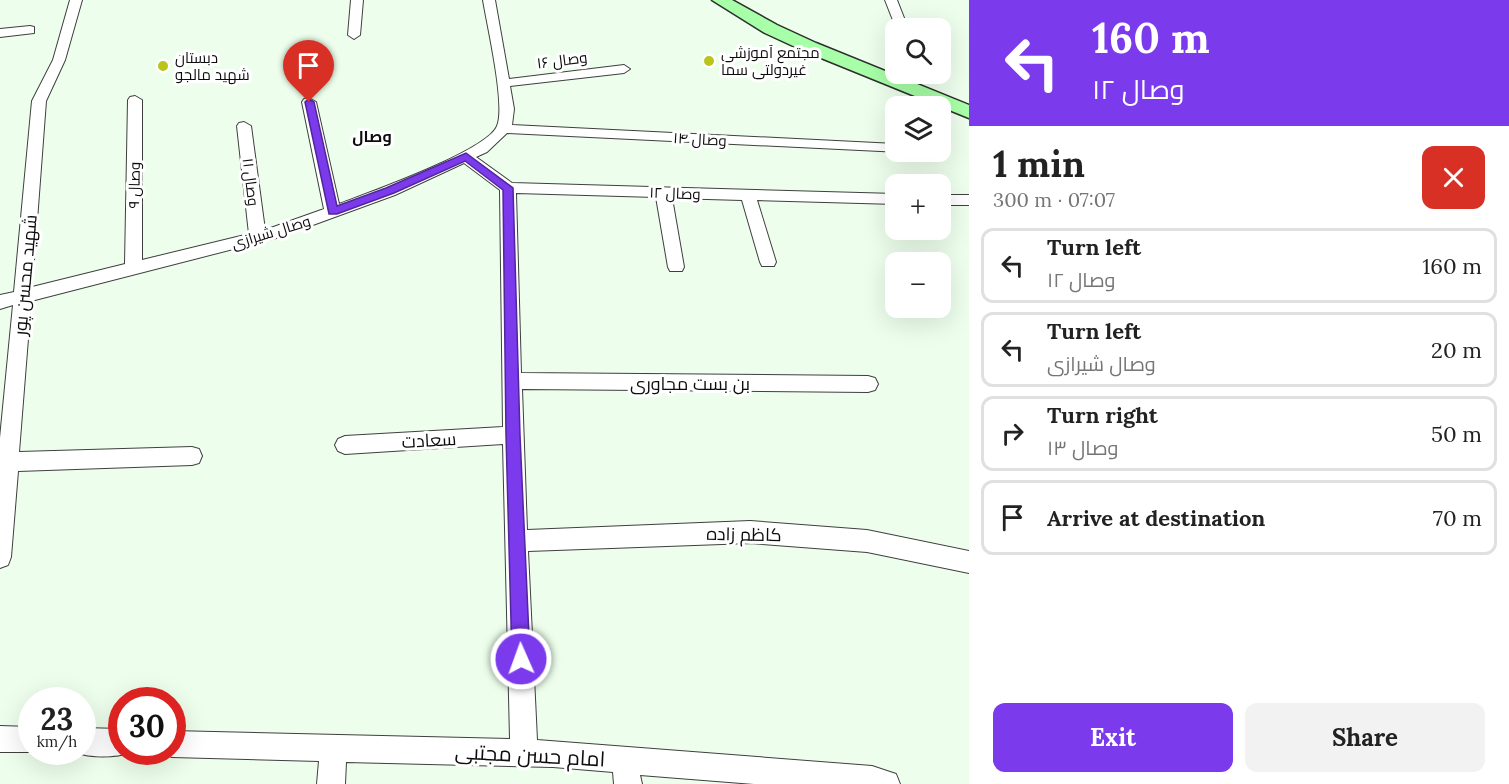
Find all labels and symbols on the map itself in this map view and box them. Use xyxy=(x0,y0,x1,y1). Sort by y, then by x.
pin xyxy=(283,40,334,102)
place label: مجتمع آموزشی غیردولتی سما xyxy=(721,43,820,80)
street label: وصال ۱۶ xyxy=(536,47,588,73)
place label: دبستان شهید مالجو xyxy=(175,48,250,85)
marker: مجتمع آموزشی غیردولتی سما xyxy=(702,54,716,68)
marker: دبستان شهید مالجو xyxy=(156,59,170,73)
district label: وصال xyxy=(352,126,392,146)
street label: وصال ۱۴ xyxy=(673,128,727,150)
street label: وصال ۱۱ xyxy=(239,157,263,207)
street label: وصال ۹ xyxy=(124,162,144,208)
street label: وصال ۱۲ xyxy=(649,183,701,203)
street label: وصال شیرازی xyxy=(229,211,313,254)
street label: شهید محسن پور xyxy=(8,214,43,337)
street label: بن بست مجاوری xyxy=(630,372,750,395)
street label: سعادت xyxy=(401,427,457,453)
street label: کاظم زاده xyxy=(706,522,782,547)
position arrow xyxy=(489,627,553,691)
speed limit sign: 30 xyxy=(108,687,186,765)
street label: امام حسن مجتبی xyxy=(454,738,606,773)

